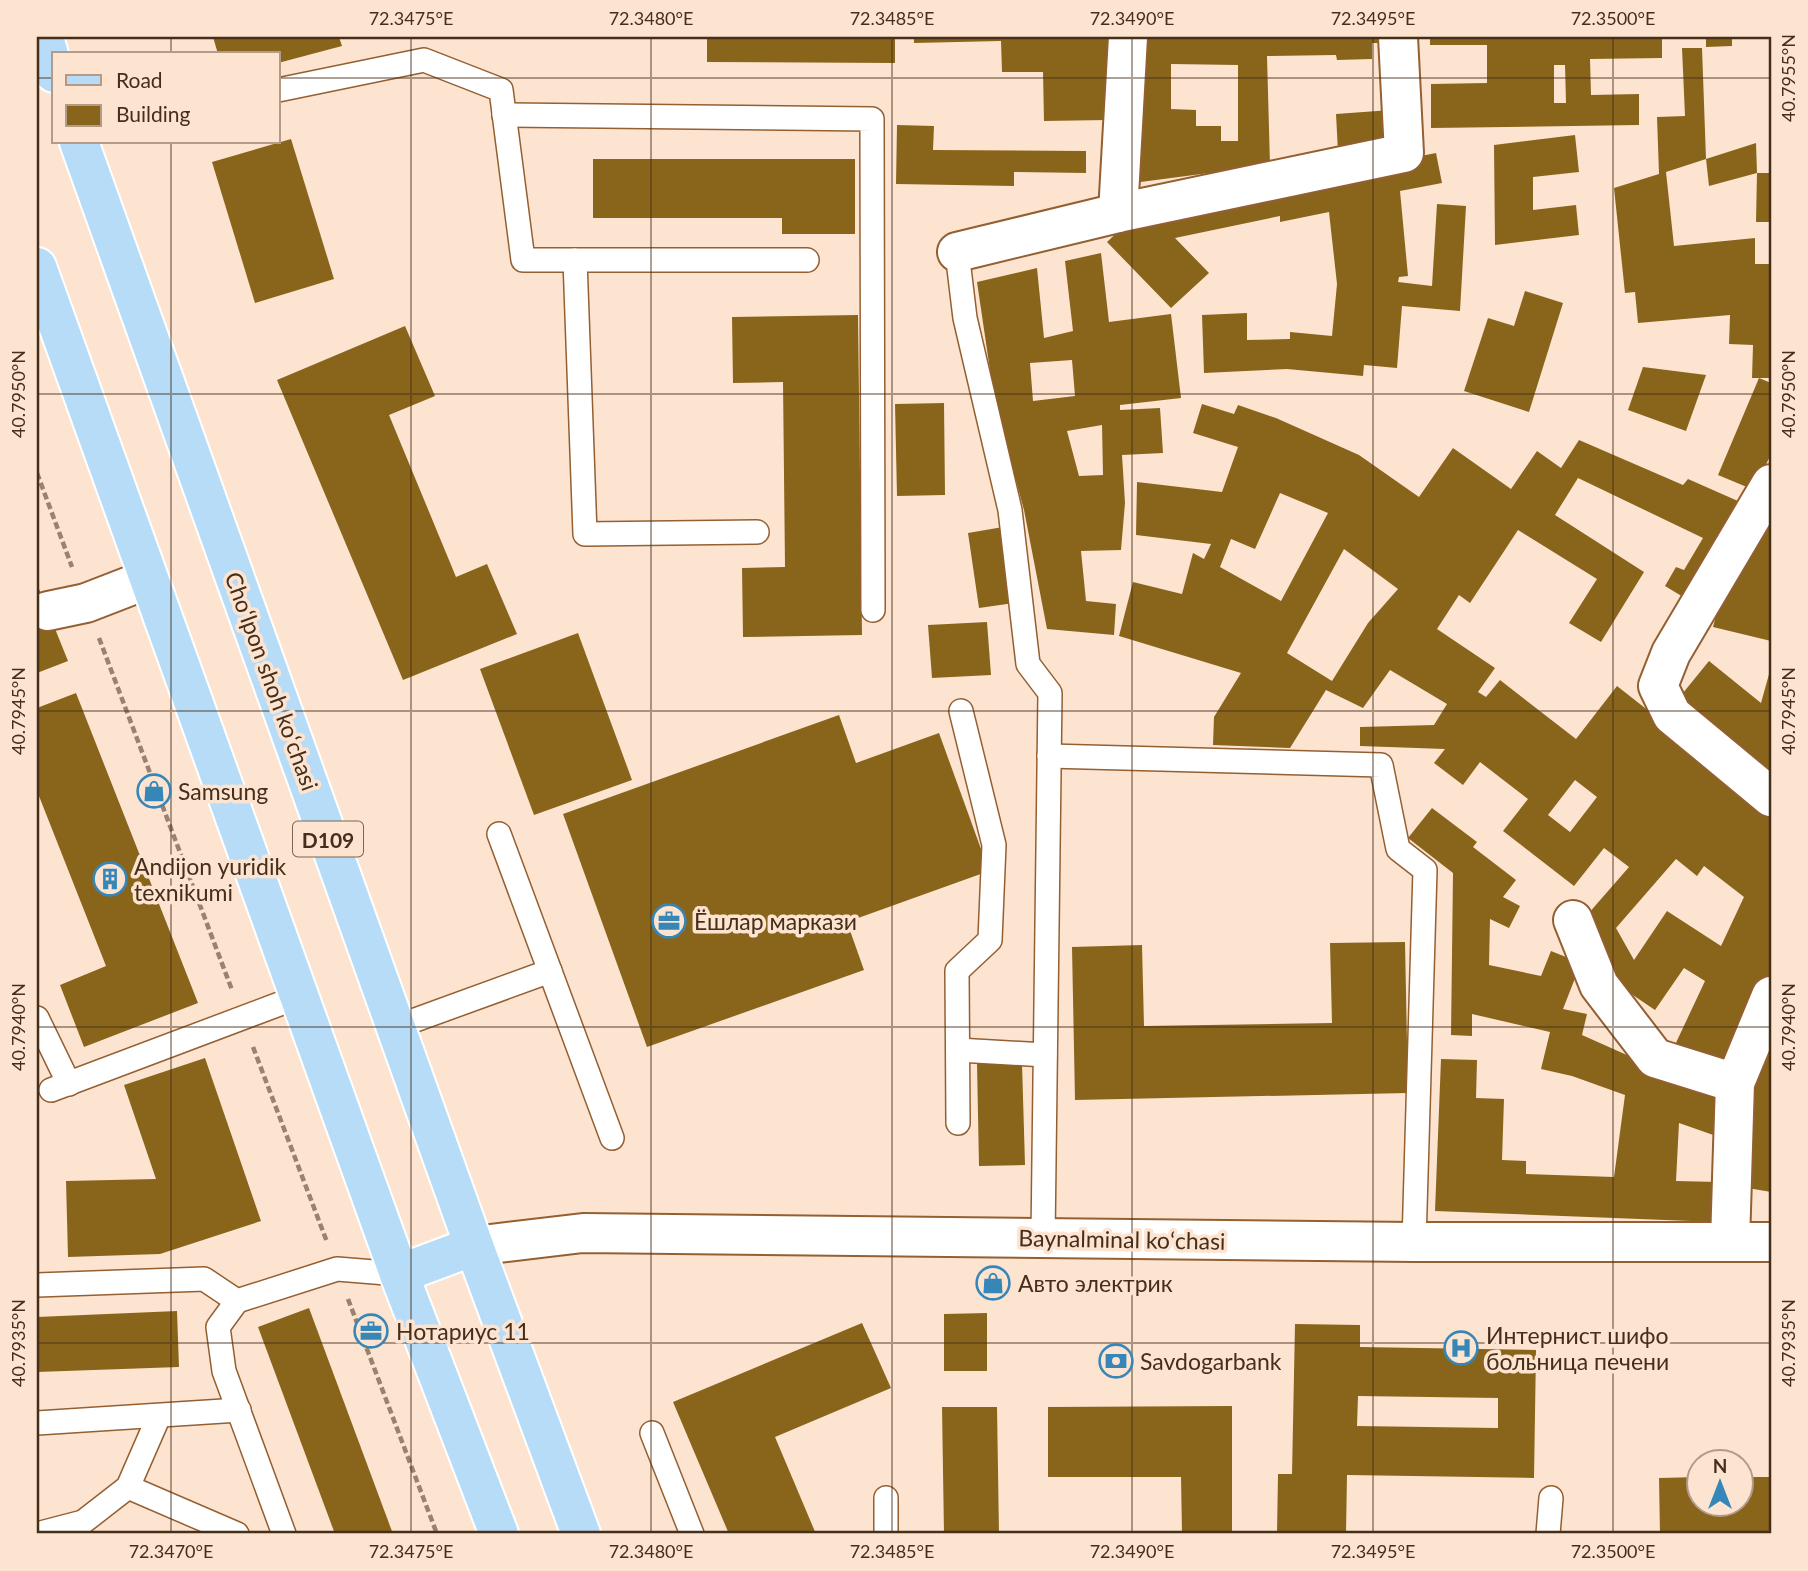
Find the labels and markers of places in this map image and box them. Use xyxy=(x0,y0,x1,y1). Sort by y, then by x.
shop icon: Samsung xyxy=(135,772,173,810)
place label: Samsung xyxy=(178,777,268,805)
place label: Andijon yuridik texnikumi xyxy=(134,852,286,906)
building icon: Andijon yuridik texnikumi xyxy=(91,860,129,898)
office icon: Ёшлар маркази xyxy=(650,902,688,940)
place label: Ёшлар маркази xyxy=(694,907,857,935)
shop icon: Авто электрик xyxy=(974,1264,1012,1302)
place label: Авто электрик xyxy=(1018,1269,1173,1297)
office icon: Нотариус 11 xyxy=(352,1312,390,1350)
place label: Нотариус 11 xyxy=(396,1317,530,1345)
place label: Интернист шифо больница печени xyxy=(1486,1321,1669,1375)
hospital icon: Интернист шифо больница печени xyxy=(1442,1329,1480,1367)
bank icon: Savdogarbank xyxy=(1097,1342,1135,1380)
place label: Savdogarbank xyxy=(1140,1347,1282,1375)

